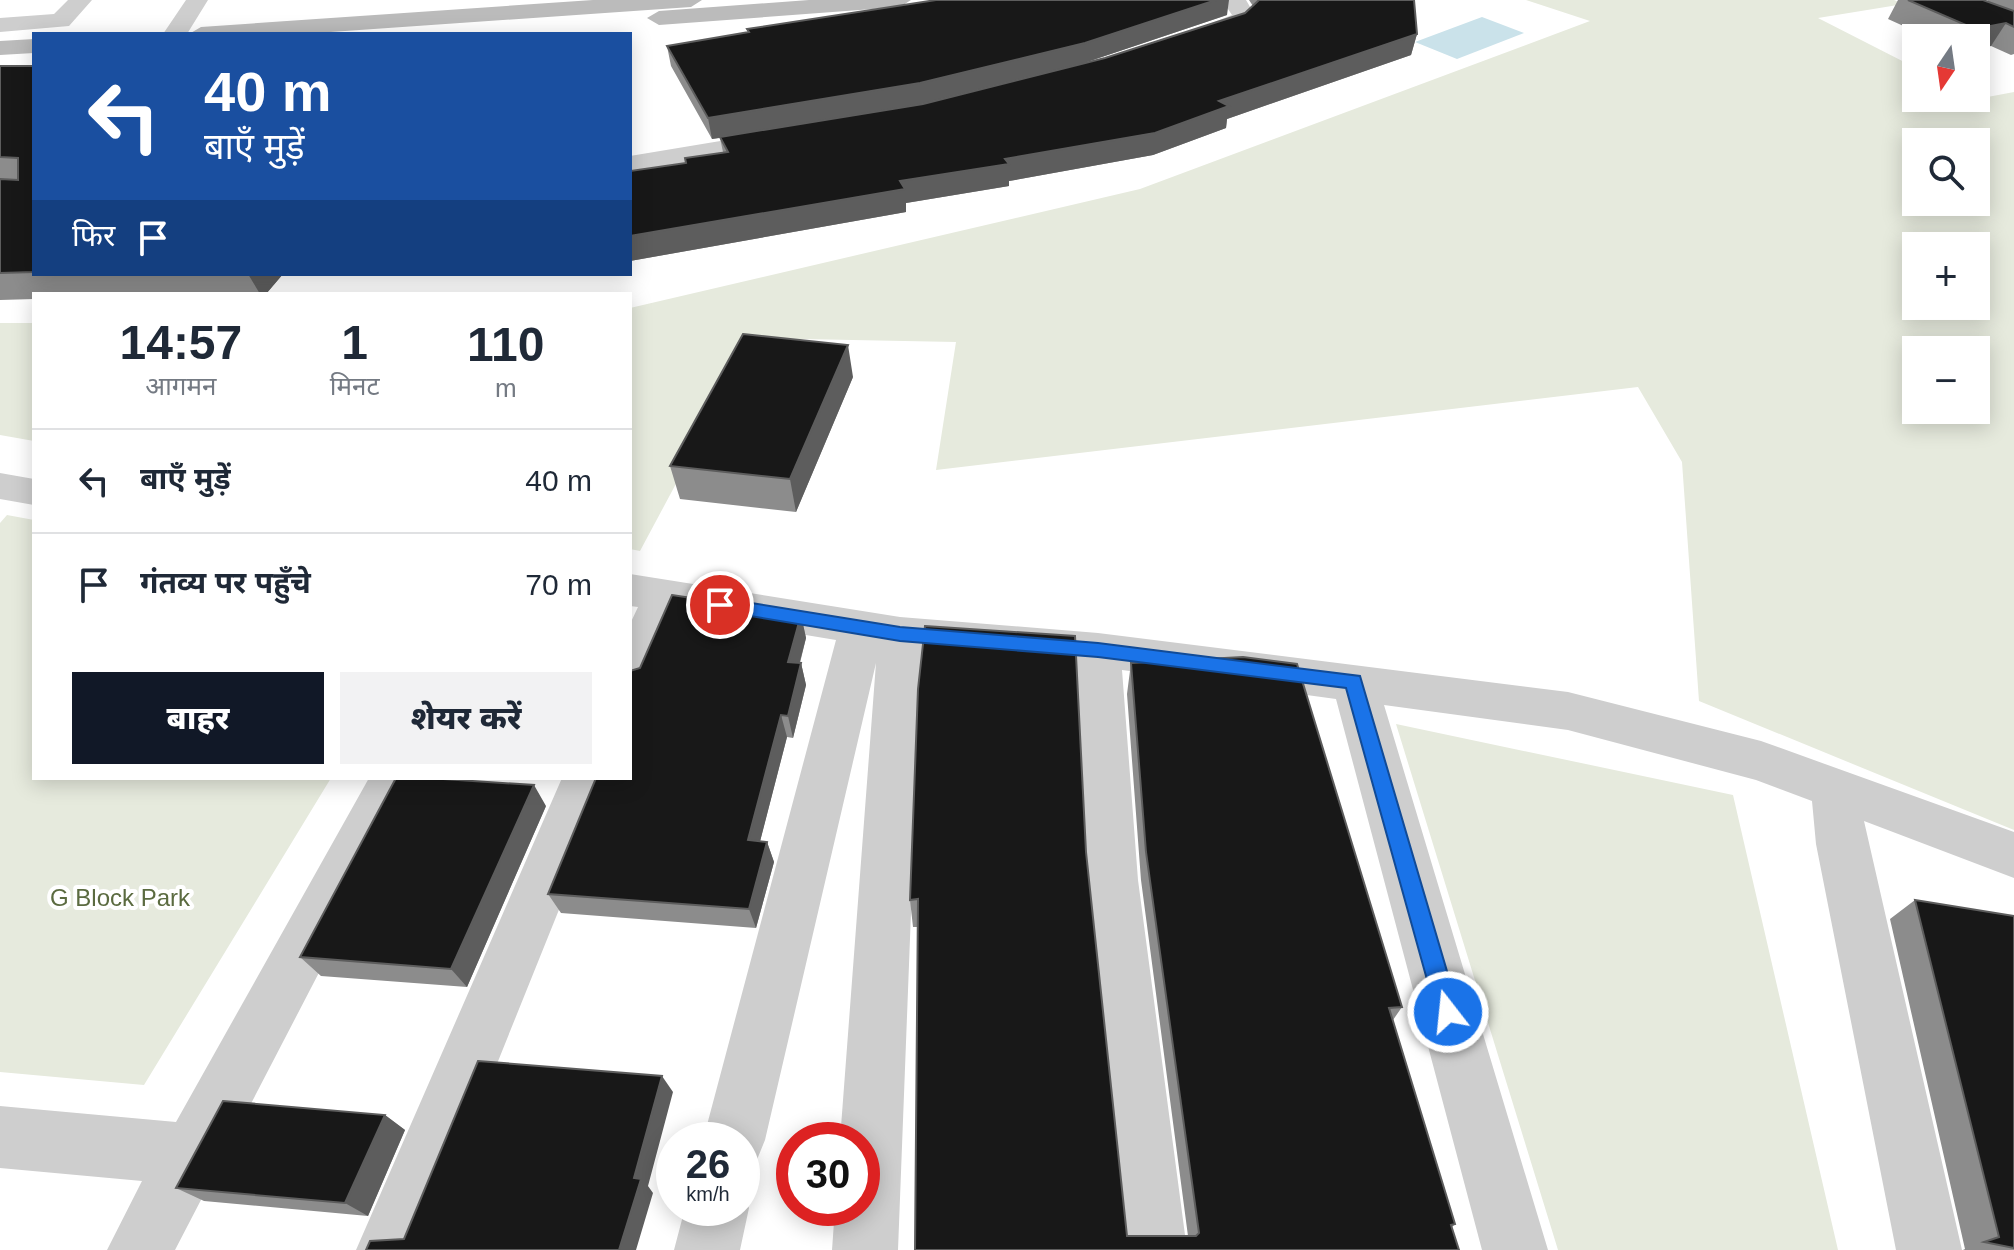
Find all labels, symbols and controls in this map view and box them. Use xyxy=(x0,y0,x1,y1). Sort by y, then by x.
north arrow xyxy=(1902,24,1990,112)
map controls xyxy=(1902,24,1990,424)
text: 40 m xyxy=(204,60,332,123)
icon: left xyxy=(72,64,176,168)
text: बाएँ मुड़ें xyxy=(204,126,305,167)
button: search xyxy=(1902,128,1990,216)
icon: arrive xyxy=(131,216,175,260)
text: फिर xyxy=(72,219,115,252)
button: + xyxy=(1902,232,1990,320)
text: 14:57 xyxy=(119,316,242,369)
text: 1 xyxy=(341,316,368,369)
text: 110 xyxy=(467,318,544,371)
button: − xyxy=(1902,336,1990,424)
text: आगमन xyxy=(145,371,216,401)
text: मिनट xyxy=(330,371,380,401)
text: m xyxy=(495,373,517,403)
icon: left xyxy=(72,459,116,503)
text: बाएँ मुड़ें xyxy=(140,462,231,495)
text: 40 m xyxy=(525,464,592,497)
icon: arrive xyxy=(72,563,116,607)
text: गंतव्य पर पहुँचे xyxy=(140,566,311,599)
text: 70 m xyxy=(525,568,592,601)
pin xyxy=(686,571,754,639)
icon: arrive xyxy=(698,583,742,627)
button: बाहर xyxy=(72,672,324,764)
button: शेयर करें xyxy=(340,672,592,764)
park label: G Block Park xyxy=(50,884,191,911)
position arrow xyxy=(1406,970,1490,1054)
speed limit sign: 30 xyxy=(776,1122,880,1226)
text: 26 xyxy=(686,1142,730,1186)
text: km/h xyxy=(686,1183,730,1205)

